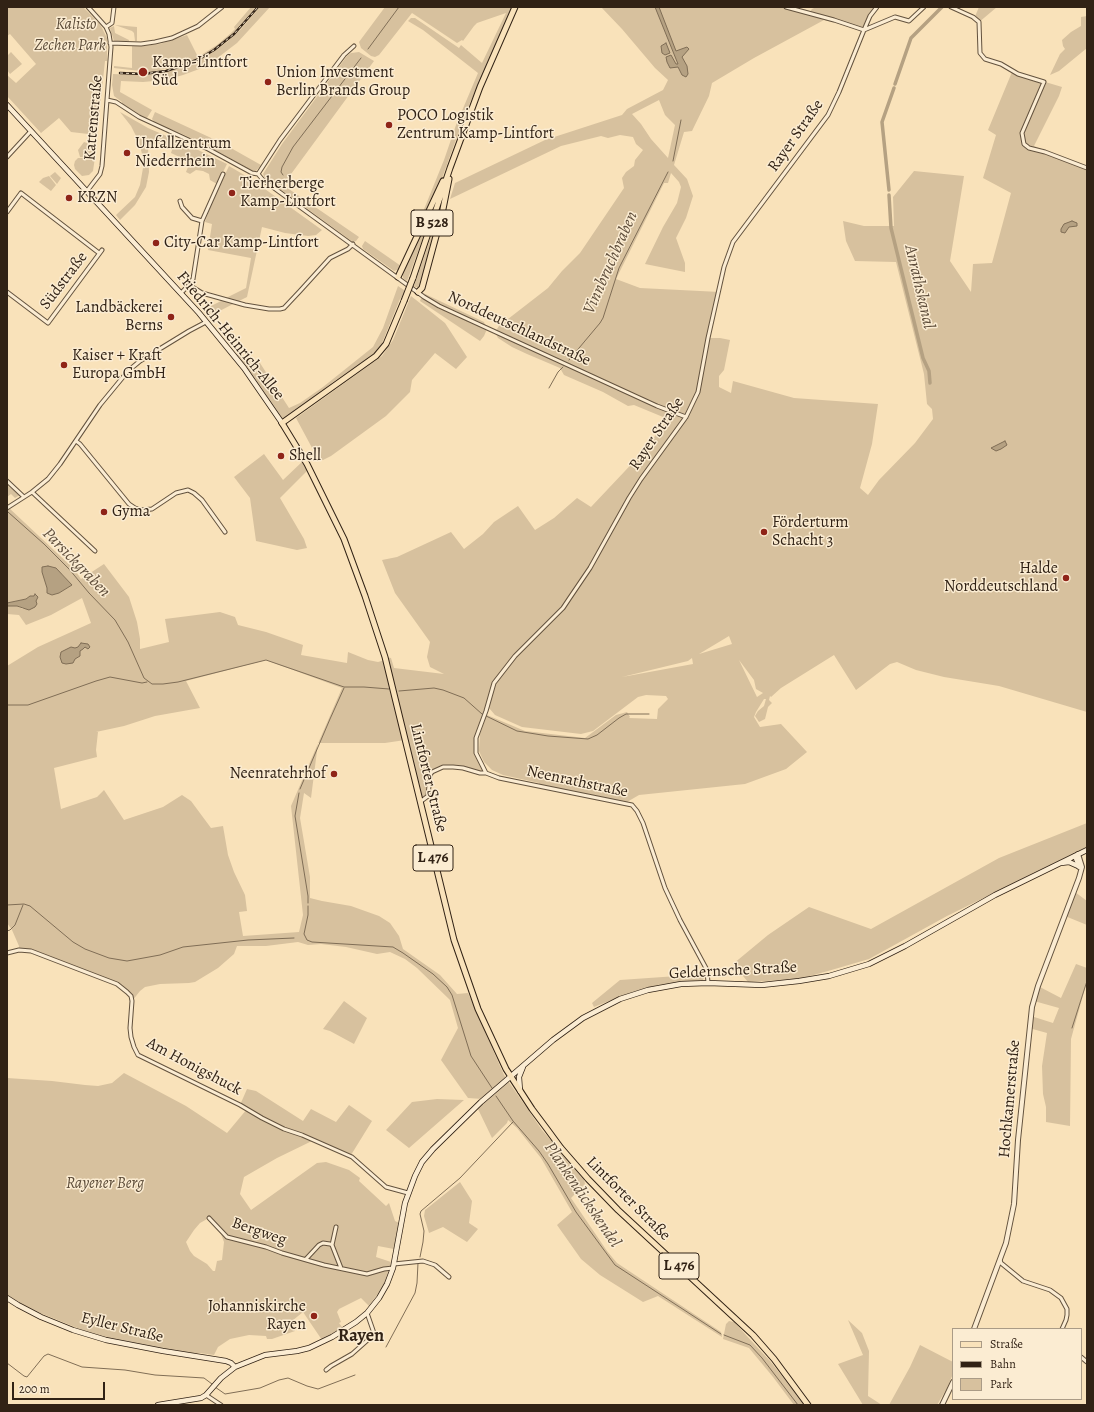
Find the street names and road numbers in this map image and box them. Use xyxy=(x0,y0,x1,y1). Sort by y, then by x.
street label: Kattenstraße xyxy=(81,75,107,161)
street label: Rayer Straße xyxy=(764,96,828,176)
road number: B 528 xyxy=(411,210,453,236)
street label: Südstraße xyxy=(36,248,92,314)
street label: Friedrich-Heinrich-Allee xyxy=(172,268,288,404)
street label: Norddeutschlandstraße xyxy=(444,287,594,371)
street label: Rayer Straße xyxy=(626,394,688,474)
street label: Lintforter Straße xyxy=(405,722,451,834)
street label: Neenrathstraße xyxy=(524,762,630,802)
road number: L 476 xyxy=(413,845,453,871)
street label: Geldernsche Straße xyxy=(669,958,797,984)
street label: Am Honigshuck xyxy=(143,1034,245,1100)
street label: Hochkamerstraße xyxy=(995,1039,1025,1159)
street label: Lintforter Straße xyxy=(582,1153,674,1245)
street label: Bergweg xyxy=(229,1214,289,1250)
road number: L 476 xyxy=(659,1253,699,1279)
street label: Eyller Straße xyxy=(79,1309,165,1347)

